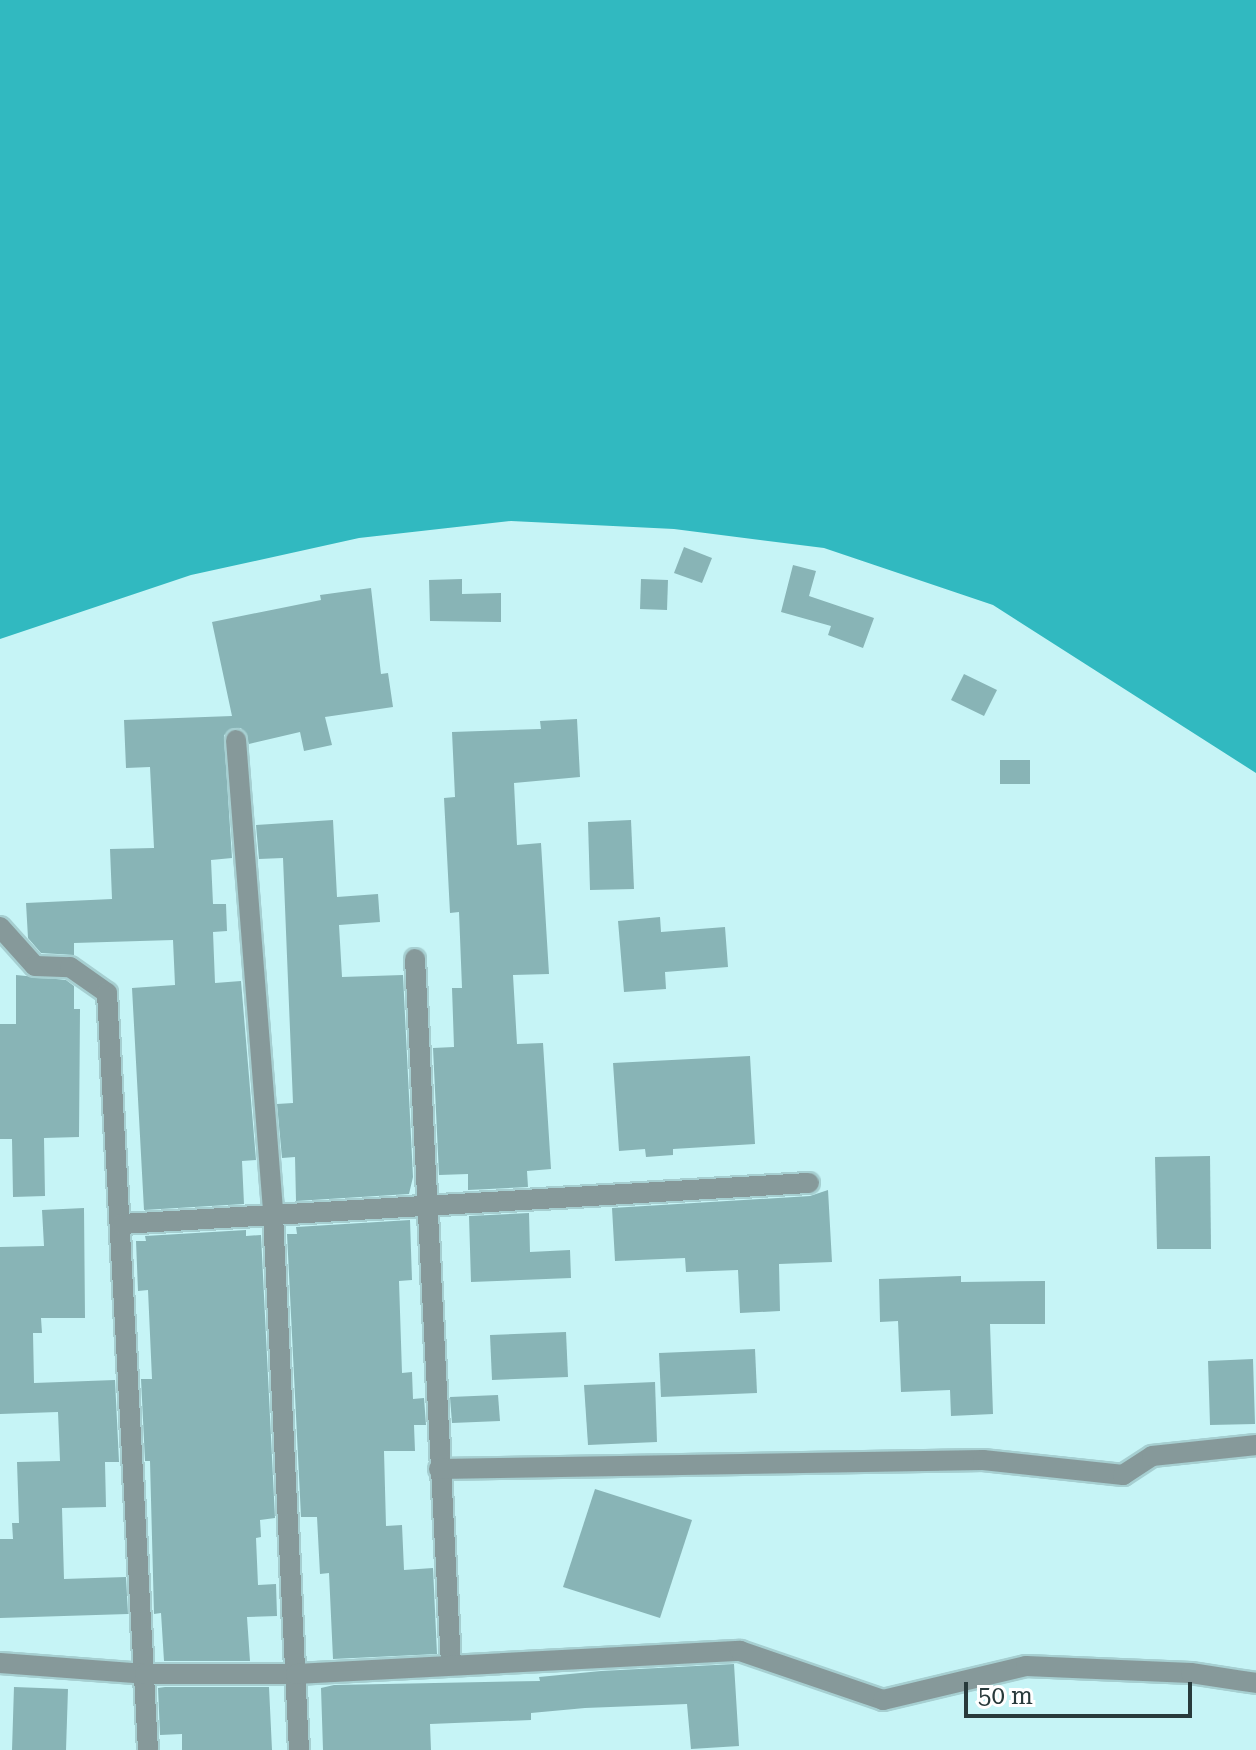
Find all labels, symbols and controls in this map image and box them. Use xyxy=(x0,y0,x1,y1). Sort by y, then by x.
scale bar xyxy=(968,1666,1196,1716)
text: 50 m xyxy=(978,1682,1033,1710)

